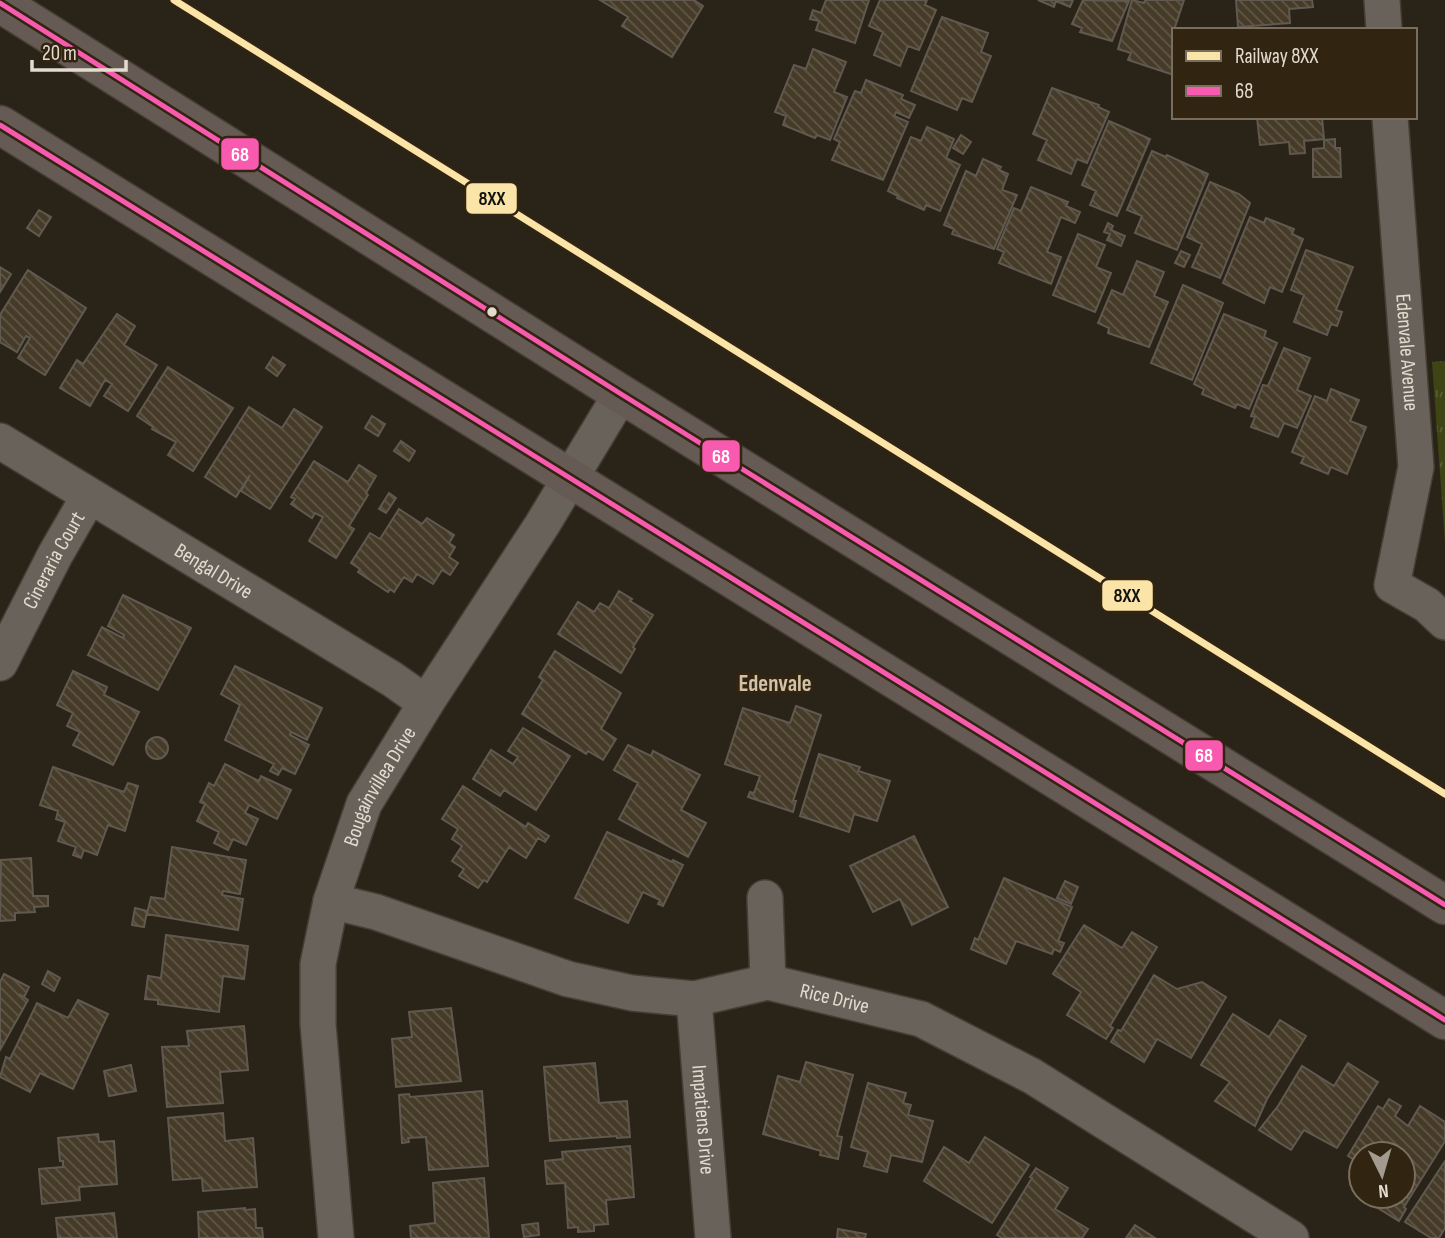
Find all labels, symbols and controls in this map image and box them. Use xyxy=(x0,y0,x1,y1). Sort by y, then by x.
scale bar xyxy=(32,28,126,72)
legend xyxy=(1172,28,1417,119)
text: 20 m xyxy=(42,41,77,66)
text: Railway 8XX xyxy=(1235,44,1318,69)
text: 68 xyxy=(1235,79,1253,104)
line badge: 68 xyxy=(220,137,260,171)
text: 68 xyxy=(231,144,249,167)
line badge: 8XX xyxy=(465,182,518,215)
text: 8XX xyxy=(479,188,506,211)
street label: Edenvale Avenue xyxy=(1391,293,1424,412)
unlabelled marker xyxy=(485,305,499,319)
line badge: 68 xyxy=(701,439,741,473)
text: 68 xyxy=(712,446,730,469)
street label: Cineraria Court xyxy=(17,507,90,613)
street label: Bengal Drive xyxy=(170,537,257,604)
line badge: 8XX xyxy=(1101,579,1154,612)
text: 8XX xyxy=(1114,585,1141,608)
district label: Edenvale xyxy=(738,670,812,698)
street label: Bougainvillea Drive xyxy=(338,722,421,849)
line badge: 68 xyxy=(1184,739,1224,772)
text: 68 xyxy=(1195,745,1213,768)
street label: Rice Drive xyxy=(797,978,872,1019)
street label: Impatiens Drive xyxy=(687,1064,720,1175)
north arrow xyxy=(1347,1140,1417,1210)
text: N xyxy=(1377,1179,1389,1202)

